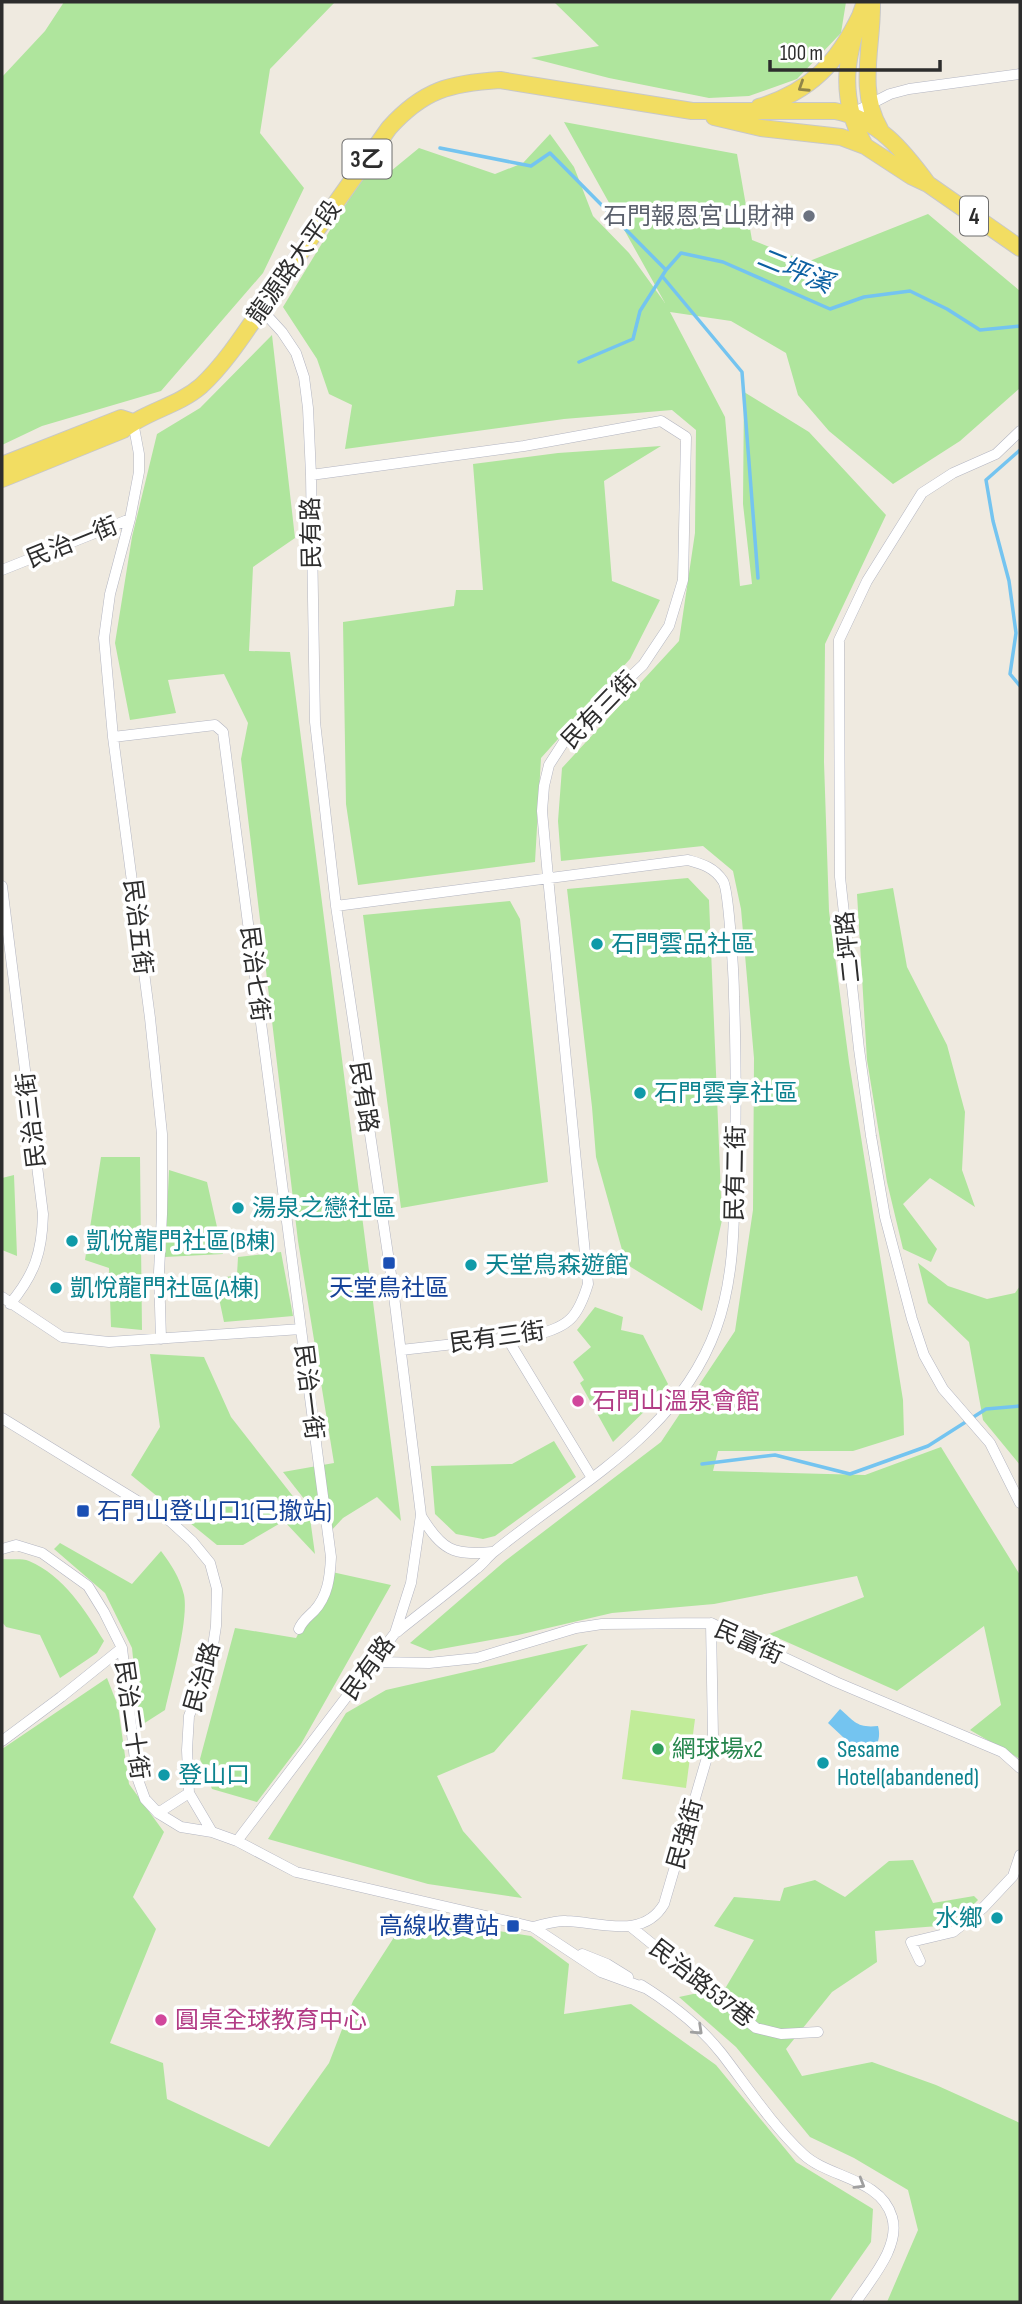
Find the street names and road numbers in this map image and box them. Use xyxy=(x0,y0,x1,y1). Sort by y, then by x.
road number: 3乙 xyxy=(342,140,392,178)
street label: 龍源路大平段 xyxy=(241,195,348,330)
road number: 4 xyxy=(960,196,988,236)
street label: 民有路 xyxy=(296,497,327,569)
street label: 民治一街 xyxy=(22,511,122,574)
street label: 民有三街 xyxy=(556,666,643,755)
street label: 民治五街 xyxy=(117,878,158,976)
street label: 二坪路 xyxy=(830,910,867,984)
street label: 民治七街 xyxy=(234,925,275,1023)
street label: 民有路 xyxy=(344,1059,383,1135)
street label: 民治三街 xyxy=(11,1071,52,1169)
street label: 民有二街 xyxy=(720,1125,751,1221)
street label: 民有三街 xyxy=(448,1316,547,1359)
street label: 民治一街 xyxy=(288,1343,329,1441)
street label: 民富街 xyxy=(710,1615,788,1670)
street label: 民有路 xyxy=(336,1631,401,1706)
street label: 民治路 xyxy=(179,1639,226,1716)
street label: 民治二十街 xyxy=(109,1659,154,1782)
street label: 民強街 xyxy=(662,1796,709,1873)
street label: 民治路537巷 xyxy=(643,1933,760,2033)

